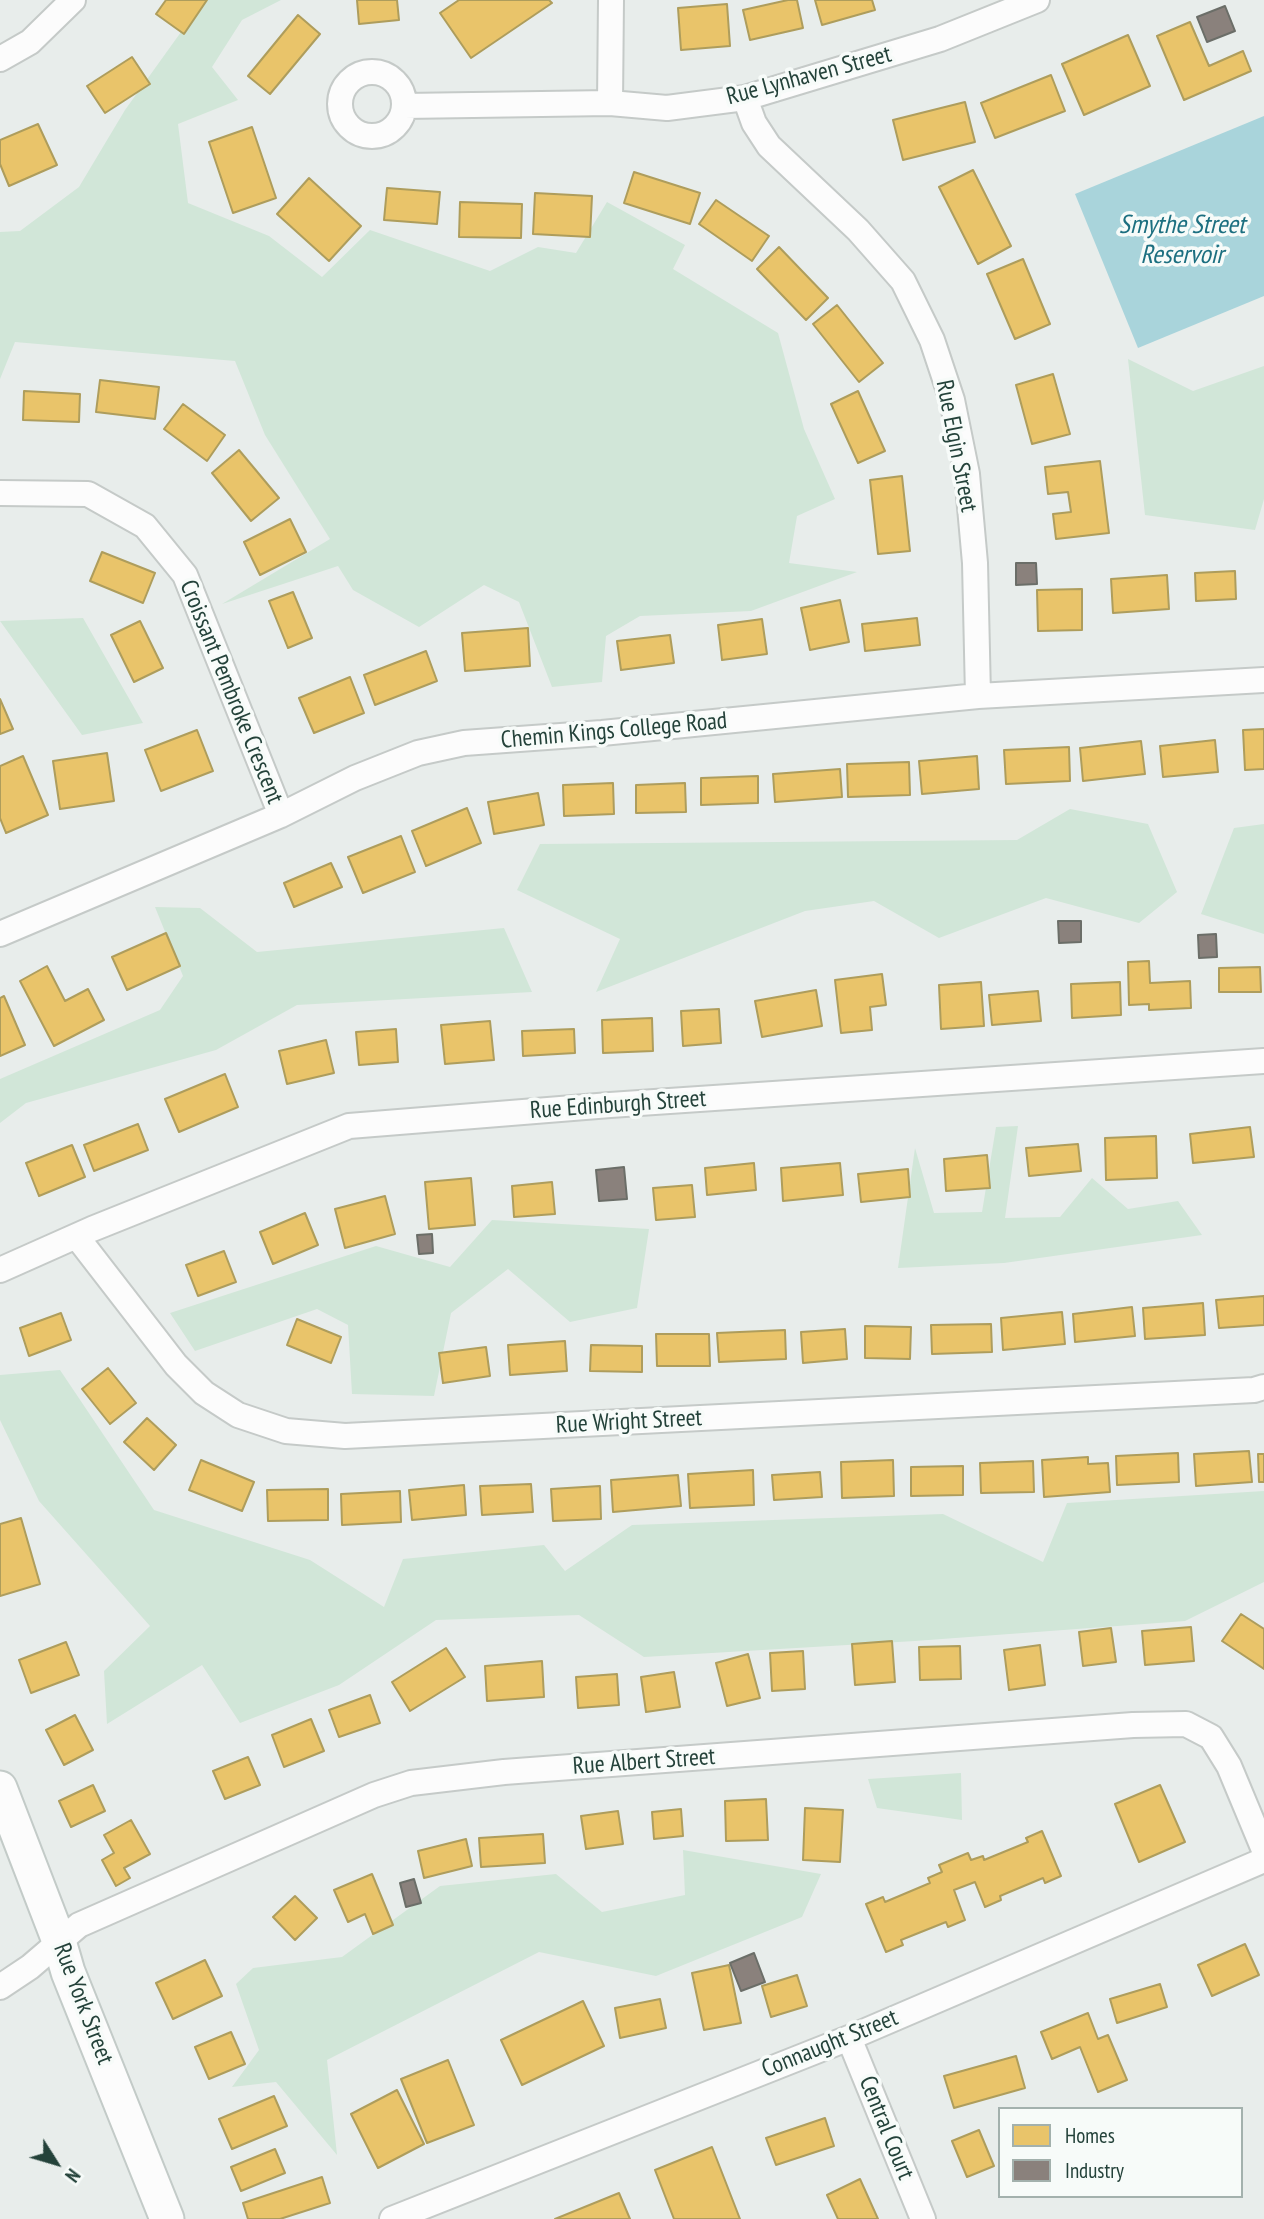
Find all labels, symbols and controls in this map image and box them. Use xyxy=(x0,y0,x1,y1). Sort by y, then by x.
street label: Rue Lynhaven Street xyxy=(724,40,894,112)
water label: Smythe Street Reservoir xyxy=(1119,210,1245,272)
street label: Rue Elgin Street xyxy=(929,378,983,514)
street label: Croissant Pembroke Crescent xyxy=(173,576,289,808)
street label: Chemin Kings College Road xyxy=(500,707,728,755)
street label: Rue Edinburgh Street xyxy=(529,1084,707,1126)
street label: Rue Wright Street xyxy=(555,1404,703,1440)
street label: Rue Albert Street xyxy=(572,1743,716,1781)
street label: Rue York Street xyxy=(47,1939,119,2069)
street label: Connaught Street xyxy=(758,2004,902,2084)
street label: Central Court xyxy=(852,2072,920,2184)
legend xyxy=(998,2107,1243,2198)
text: Homes xyxy=(1065,2122,1115,2149)
north arrow xyxy=(21,2128,91,2198)
text: Industry xyxy=(1065,2157,1124,2184)
text: N xyxy=(60,2164,85,2187)

